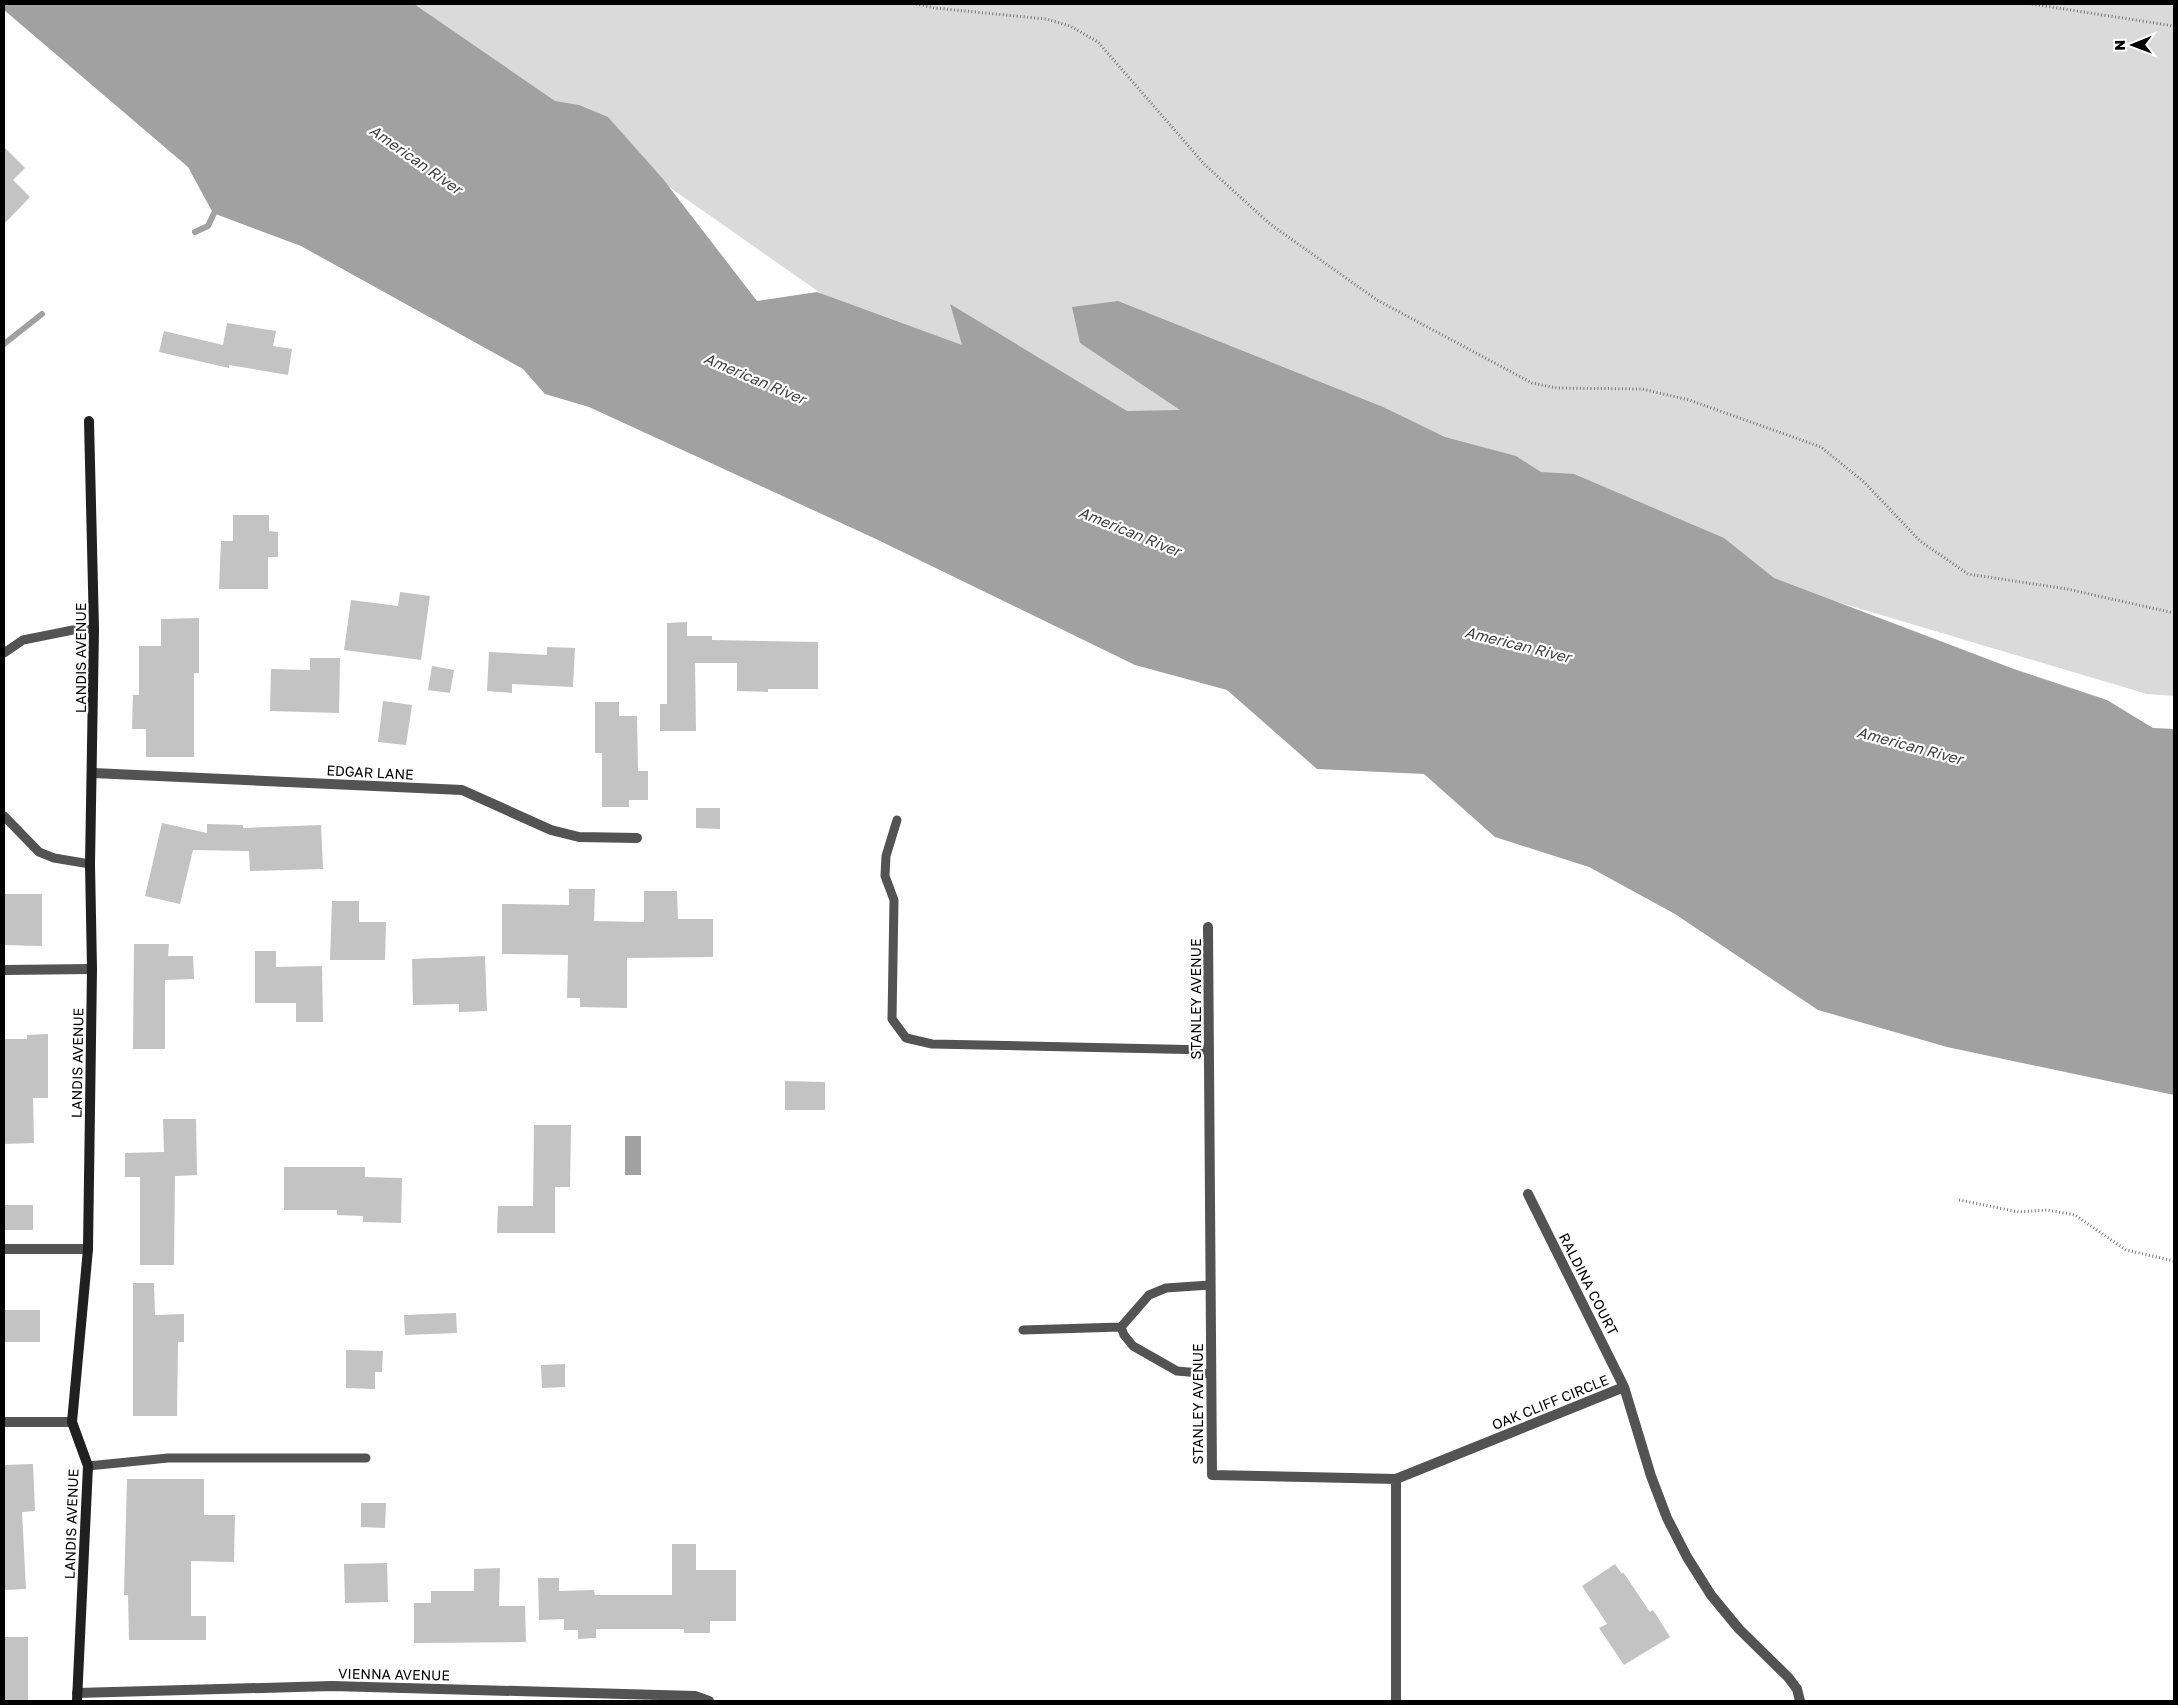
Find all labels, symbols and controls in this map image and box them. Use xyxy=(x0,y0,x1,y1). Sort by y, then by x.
north arrow xyxy=(2108,20,2158,70)
text: N xyxy=(2111,40,2128,51)
water label: American River xyxy=(366,121,467,199)
water label: American River xyxy=(702,349,810,408)
water label: American River xyxy=(1076,502,1186,560)
street label: LANDIS AVENUE xyxy=(72,603,89,713)
water label: American River xyxy=(1463,622,1575,666)
water label: American River xyxy=(1855,722,1967,768)
street label: EDGAR LANE xyxy=(326,761,414,783)
street label: STANLEY AVENUE xyxy=(1187,939,1204,1059)
street label: LANDIS AVENUE xyxy=(68,1008,86,1118)
street label: RALDINA COURT xyxy=(1556,1230,1622,1338)
street label: STANLEY AVENUE xyxy=(1189,1344,1206,1464)
street label: OAK CLIFF CIRCLE xyxy=(1489,1371,1611,1433)
street label: LANDIS AVENUE xyxy=(61,1468,81,1580)
street label: VIENNA AVENUE xyxy=(338,1665,450,1683)

